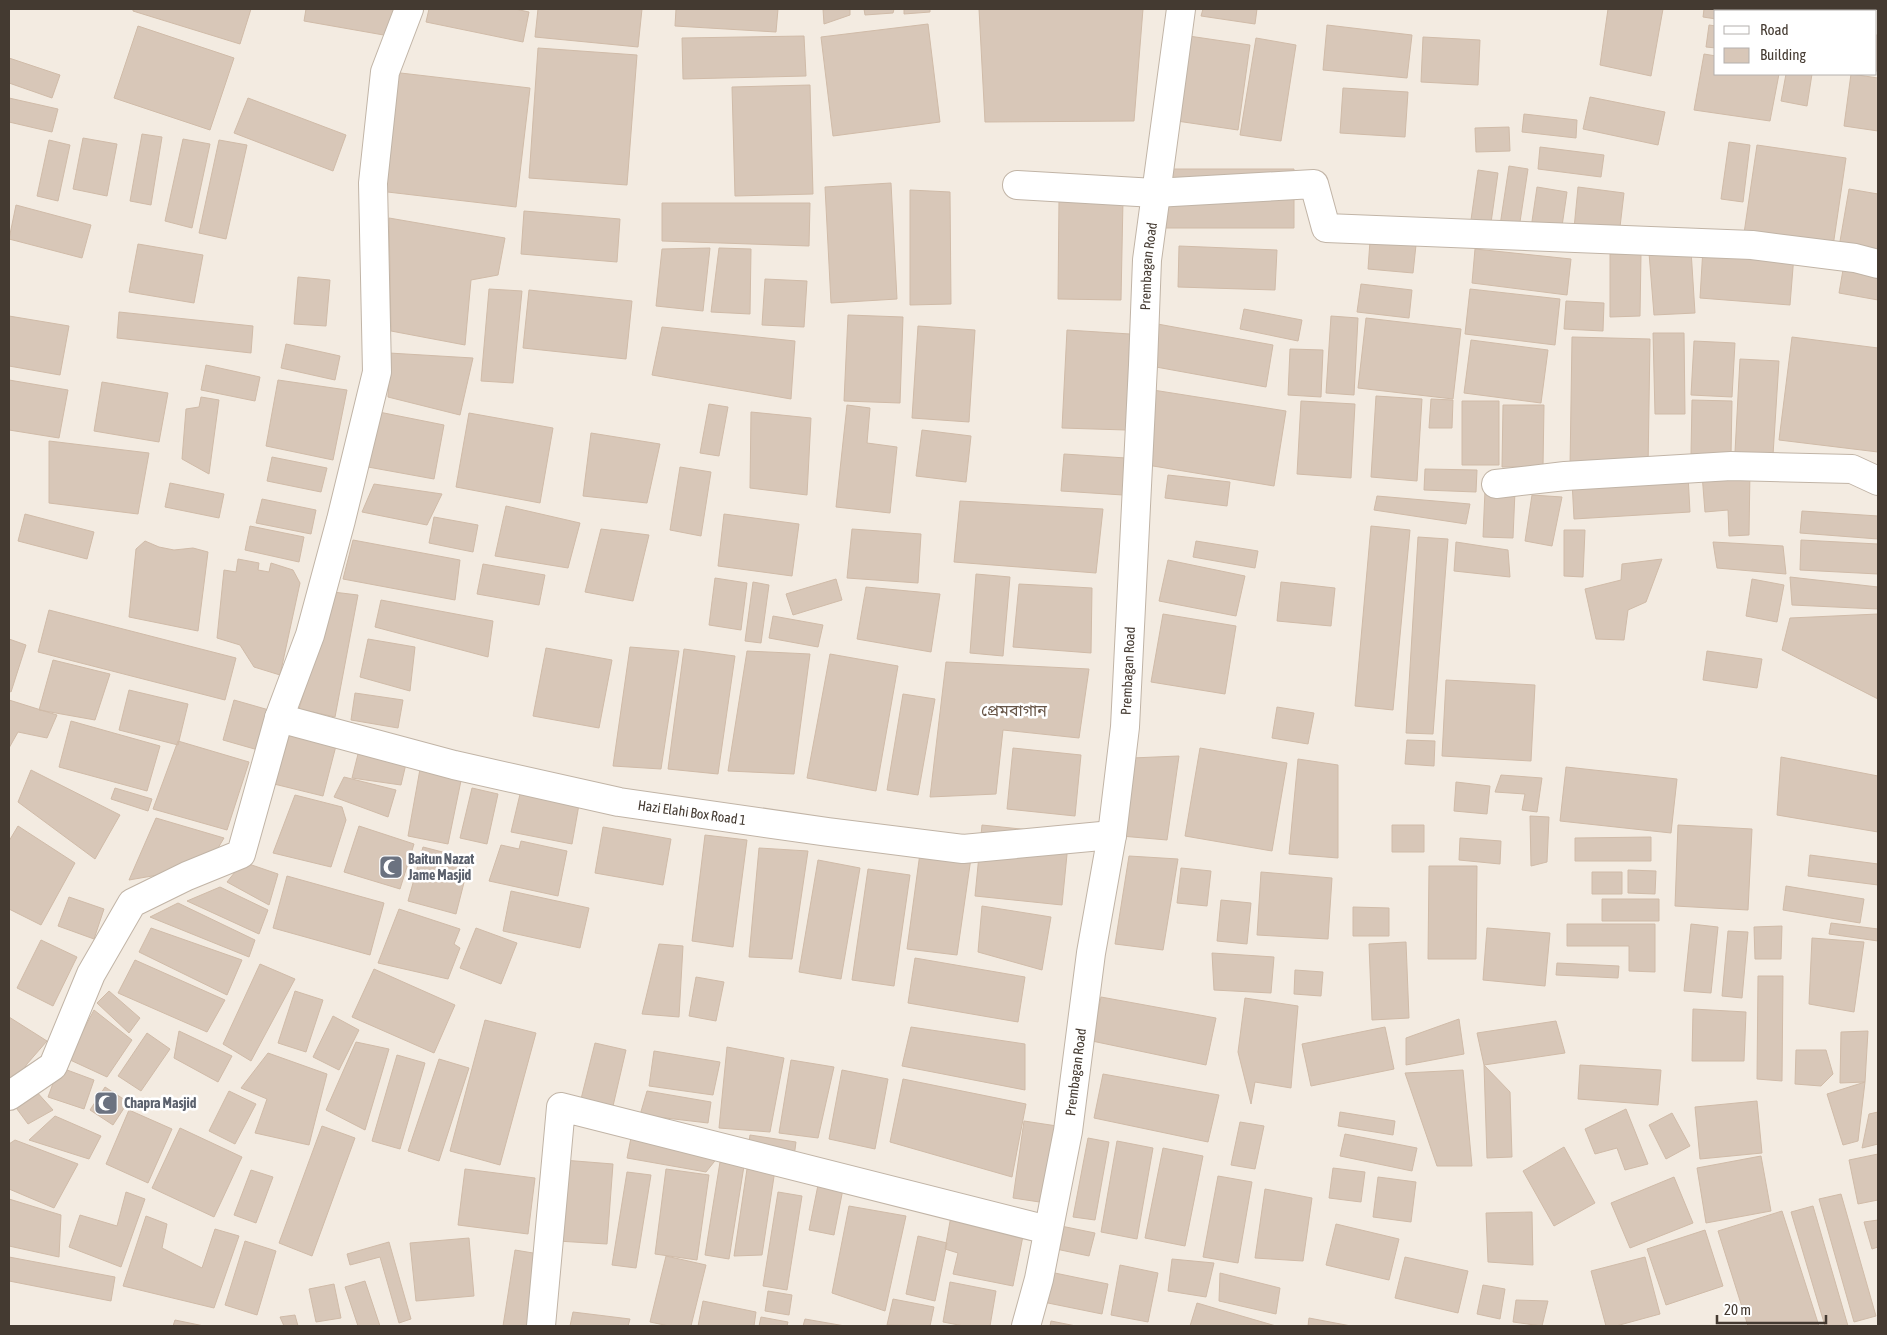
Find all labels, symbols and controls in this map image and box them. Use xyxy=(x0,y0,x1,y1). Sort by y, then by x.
legend xyxy=(1714,10,1877,75)
text: Road xyxy=(1760,21,1789,38)
text: Building xyxy=(1760,46,1806,63)
street label: Prembagan Road xyxy=(1137,221,1160,311)
street label: Prembagan Road xyxy=(1118,626,1138,715)
district label: প্রেমবাগান xyxy=(981,701,1047,719)
street label: Hazi Elahi Box Road 1 xyxy=(637,797,747,828)
place label: Baitun Nazat Jame Masjid xyxy=(407,851,474,883)
mosque icon: Baitun Nazat Jame Masjid xyxy=(378,854,404,880)
street label: Prembagan Road xyxy=(1062,1027,1089,1117)
mosque icon: Chapra Masjid xyxy=(93,1090,119,1116)
place label: Chapra Masjid xyxy=(124,1095,197,1111)
scale bar xyxy=(1717,1292,1826,1324)
text: 20 m xyxy=(1724,1301,1751,1318)

